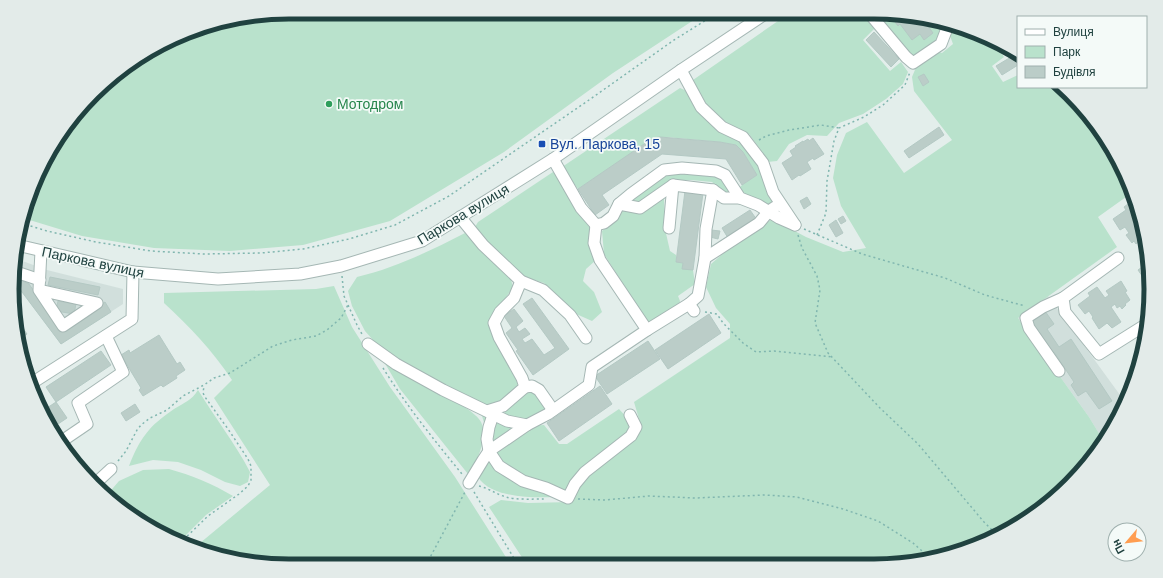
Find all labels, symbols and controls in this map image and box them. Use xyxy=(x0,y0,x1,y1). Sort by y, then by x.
legend xyxy=(1017,16,1147,88)
text: Вулиця xyxy=(1053,25,1094,39)
text: Парк xyxy=(1053,45,1081,59)
text: Будівля xyxy=(1053,65,1095,79)
place label: Мотодром xyxy=(337,96,403,112)
marker: Мотодром xyxy=(324,99,334,109)
place label: Вул. Паркова, 15 xyxy=(550,136,660,152)
marker: Вул. Паркова, 15 xyxy=(537,139,547,149)
street label: Паркова вулиця xyxy=(414,180,512,248)
street label: Паркова вулиця xyxy=(40,243,146,281)
north arrow xyxy=(1107,522,1147,562)
text: Пн xyxy=(1109,537,1127,556)

